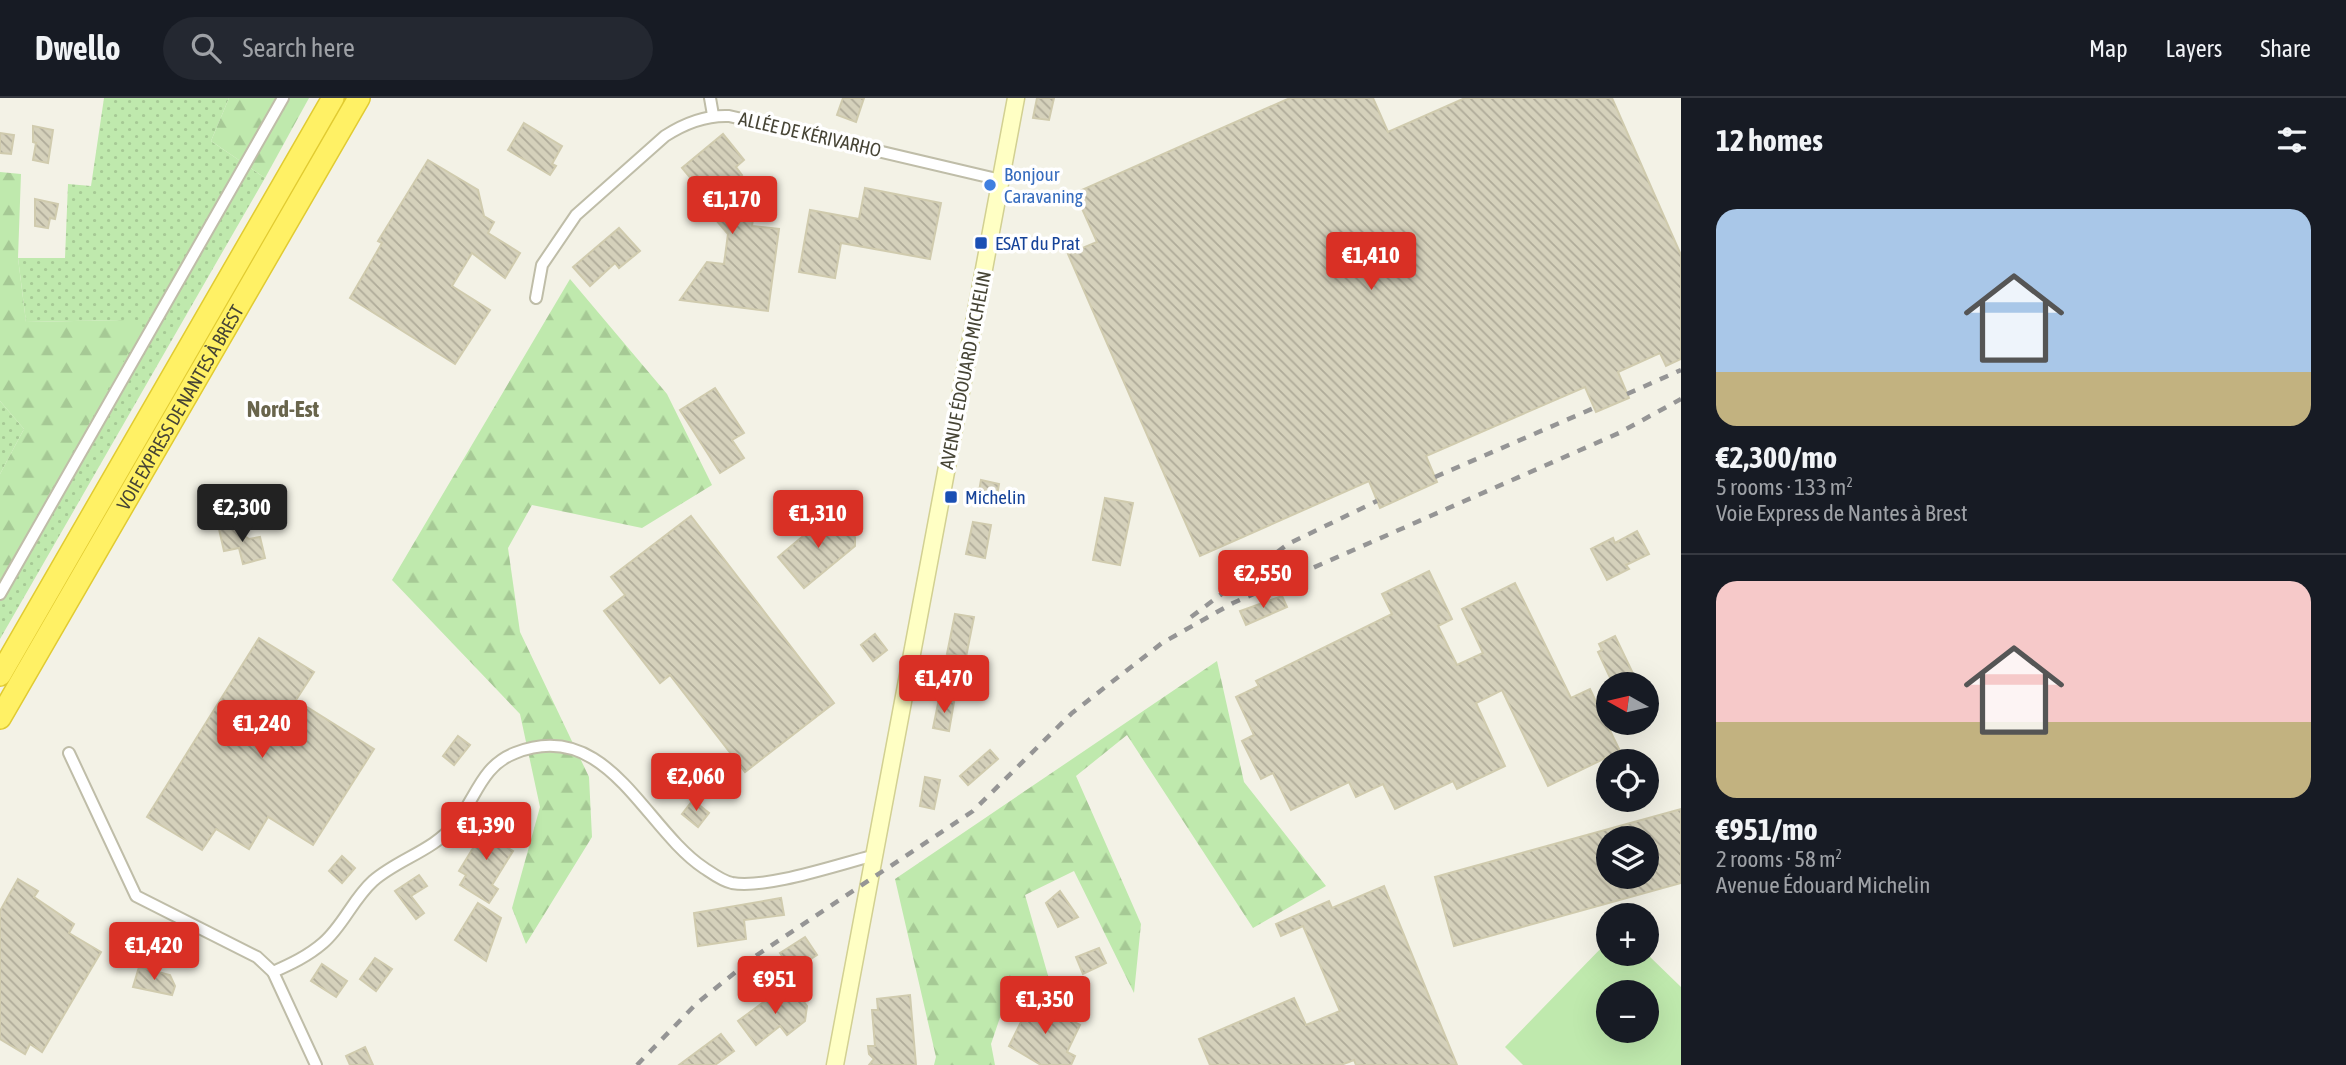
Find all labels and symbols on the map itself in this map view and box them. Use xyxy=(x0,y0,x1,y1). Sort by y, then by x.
street label: ALLÉE DE KÉRIVARHO xyxy=(737,107,883,161)
place label: Bonjour Caravaning xyxy=(1004,163,1084,207)
pin: €1,170 xyxy=(675,176,789,236)
marker: Bonjour Caravaning xyxy=(982,177,998,193)
place label: ESAT du Prat xyxy=(995,232,1080,254)
pin: €1,410 xyxy=(1314,232,1428,292)
marker: ESAT du Prat xyxy=(973,235,989,251)
street label: AVENUE ÉDOUARD MICHELIN xyxy=(935,269,995,471)
street label: VOIE EXPRESS DE NANTES À BREST xyxy=(112,300,248,514)
district label: Nord-Est xyxy=(247,396,320,422)
pin: €2,300 xyxy=(185,484,299,544)
place label: Michelin xyxy=(965,486,1026,508)
marker: Michelin xyxy=(943,489,959,505)
pin: €1,310 xyxy=(761,490,875,550)
pin: €2,550 xyxy=(1206,550,1320,610)
pin: €1,470 xyxy=(887,656,1001,715)
north arrow xyxy=(1596,672,1659,735)
pin: €1,240 xyxy=(205,700,319,760)
pin: €2,060 xyxy=(639,754,753,813)
pin: €1,390 xyxy=(429,802,543,862)
pin: €1,420 xyxy=(97,922,211,982)
pin: €951 xyxy=(734,956,816,1016)
pin: €1,350 xyxy=(988,976,1102,1036)

